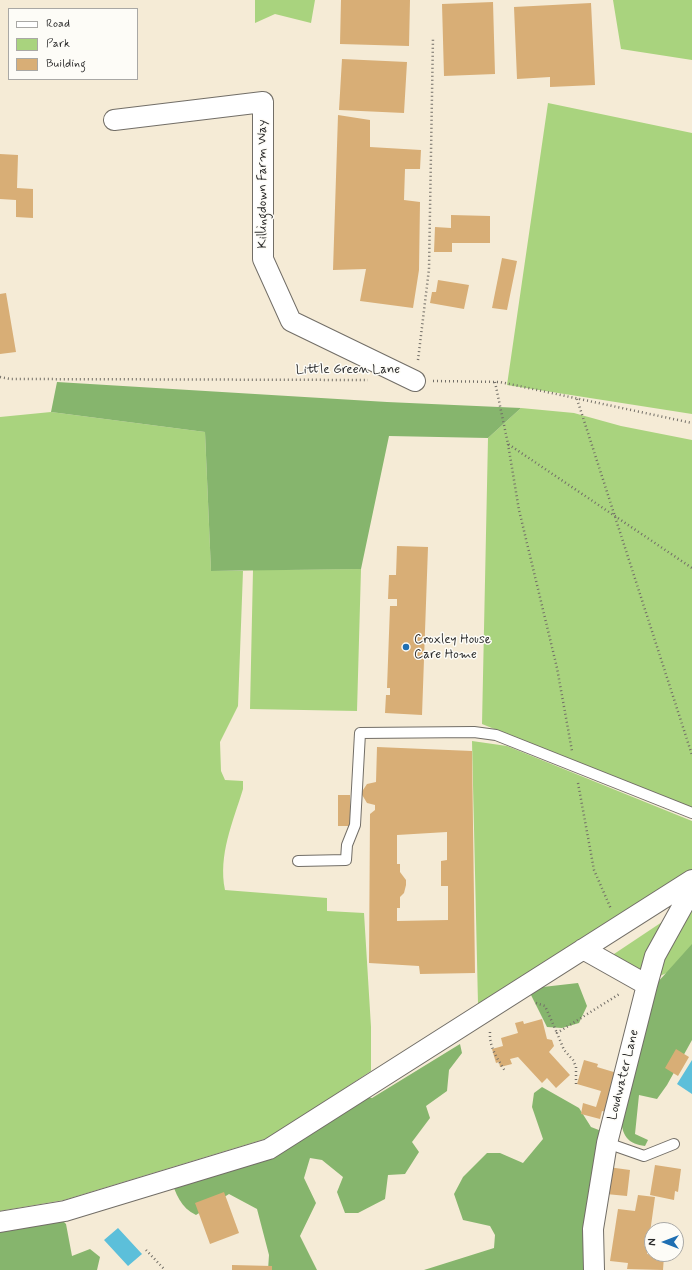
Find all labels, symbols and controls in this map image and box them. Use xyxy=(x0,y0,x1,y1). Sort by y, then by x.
legend xyxy=(8,8,138,80)
text: Road xyxy=(46,16,70,32)
text: Park xyxy=(46,36,70,52)
text: Building xyxy=(46,56,86,72)
street label: Killingdown Farm Way xyxy=(255,120,271,248)
street label: Little Green Lane xyxy=(296,362,400,378)
place label: Croxley House Care Home xyxy=(414,632,491,663)
marker: Croxley House Care Home xyxy=(401,642,411,652)
street label: Loudwater Lane xyxy=(605,1028,643,1122)
north arrow xyxy=(644,1222,684,1262)
text: N xyxy=(646,1238,660,1246)

